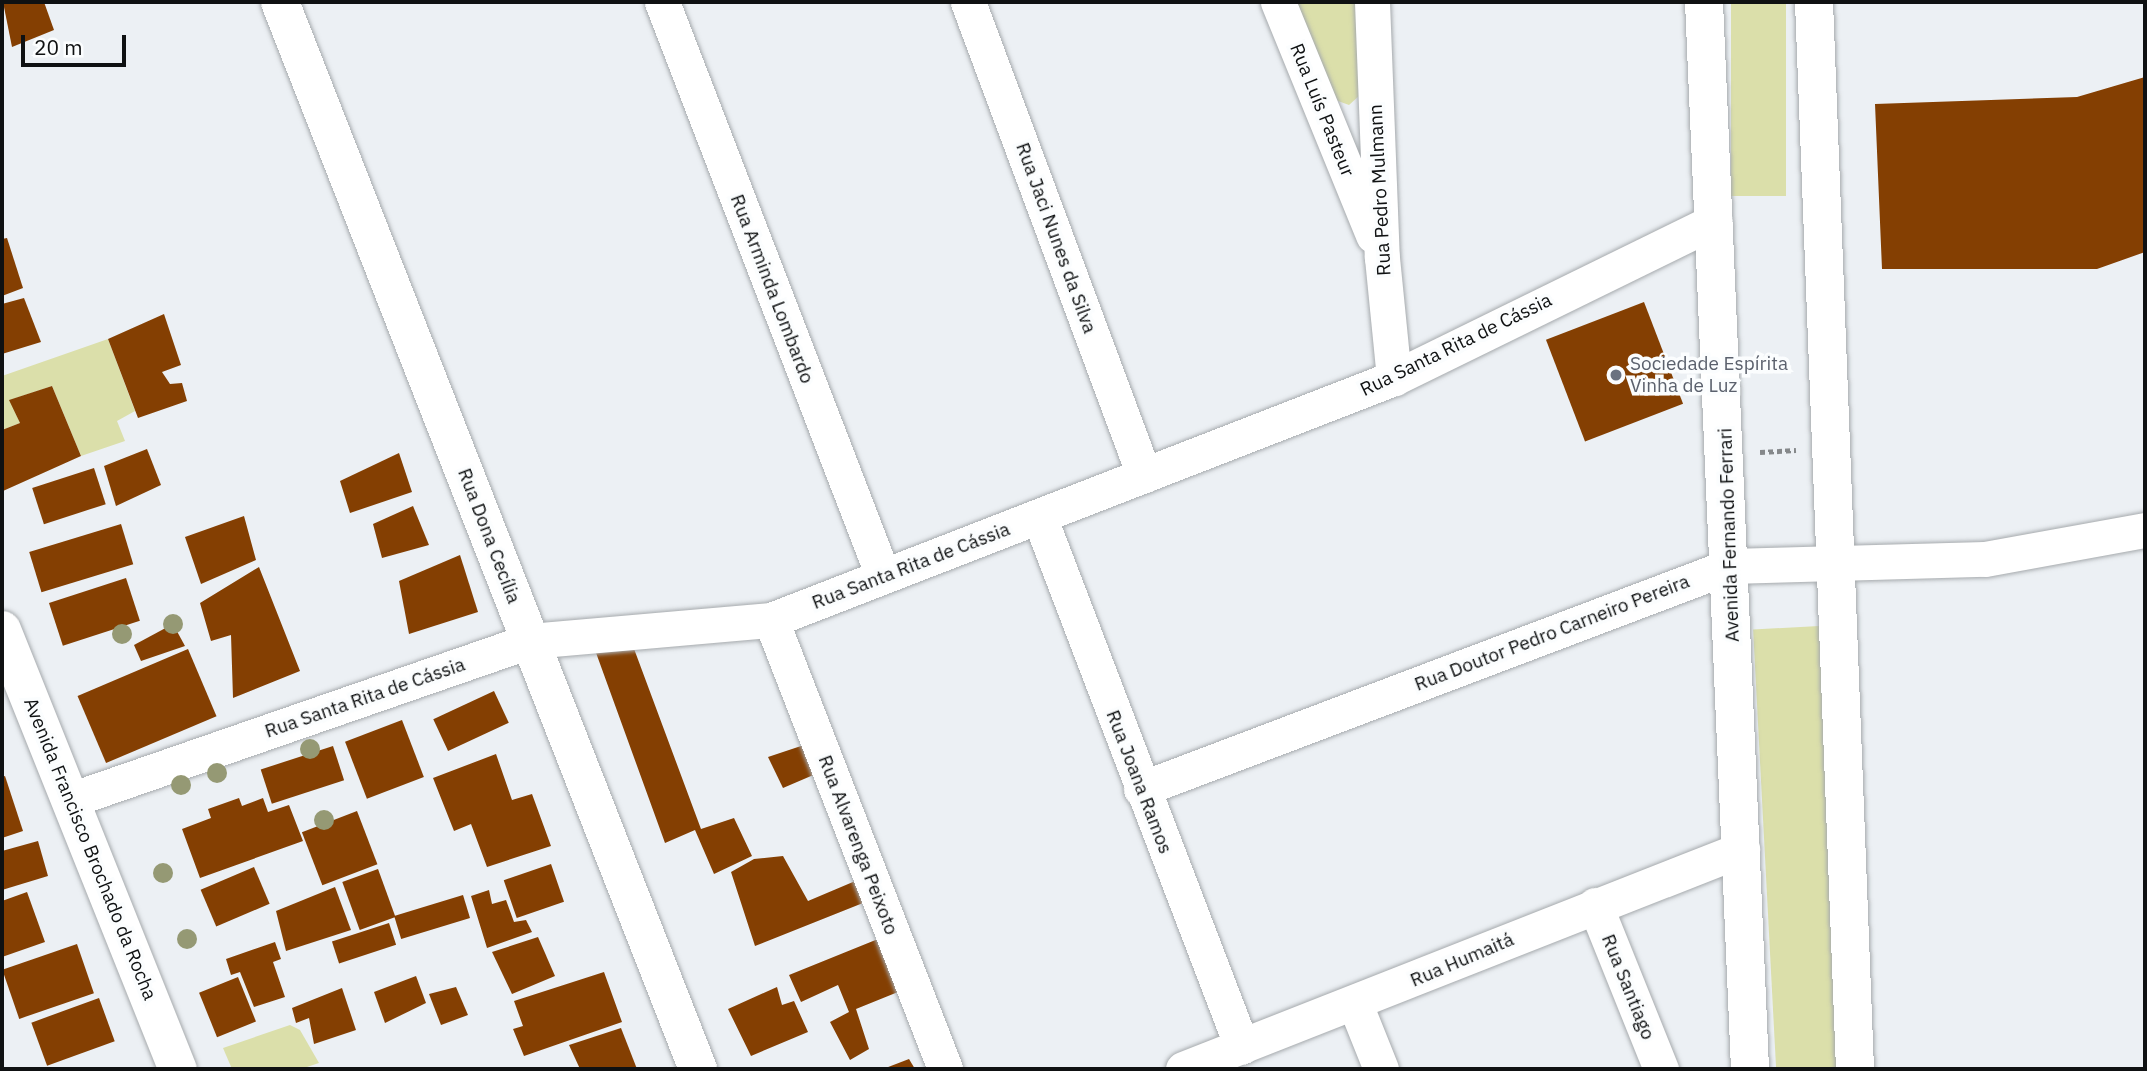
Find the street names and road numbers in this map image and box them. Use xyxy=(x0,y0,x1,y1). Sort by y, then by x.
street label: Rua Luís Pasteur xyxy=(1285,40,1359,180)
street label: Rua Pedro Mulmann xyxy=(1364,104,1396,276)
street label: Rua Jaci Nunes da Silva xyxy=(1011,140,1101,336)
street label: Rua Arminda Lombardo xyxy=(725,191,819,387)
street label: Rua Santa Rita de Cássia xyxy=(1357,289,1555,401)
street label: Avenida Fernando Ferrari xyxy=(1714,427,1744,643)
street label: Rua Dona Cecília xyxy=(453,465,525,607)
street label: Rua Santa Rita de Cássia xyxy=(809,518,1013,614)
street label: Rua Doutor Pedro Carneiro Pereira xyxy=(1411,570,1693,696)
street label: Rua Santa Rita de Cássia xyxy=(262,653,468,743)
street label: Avenida Francisco Brochado da Rocha xyxy=(19,695,161,1003)
street label: Rua Joana Ramos xyxy=(1101,707,1177,857)
street label: Rua Alvarenga Peixoto xyxy=(813,752,903,938)
street label: Rua Humaitá xyxy=(1407,928,1517,992)
street label: Rua Santiago xyxy=(1597,931,1659,1043)

